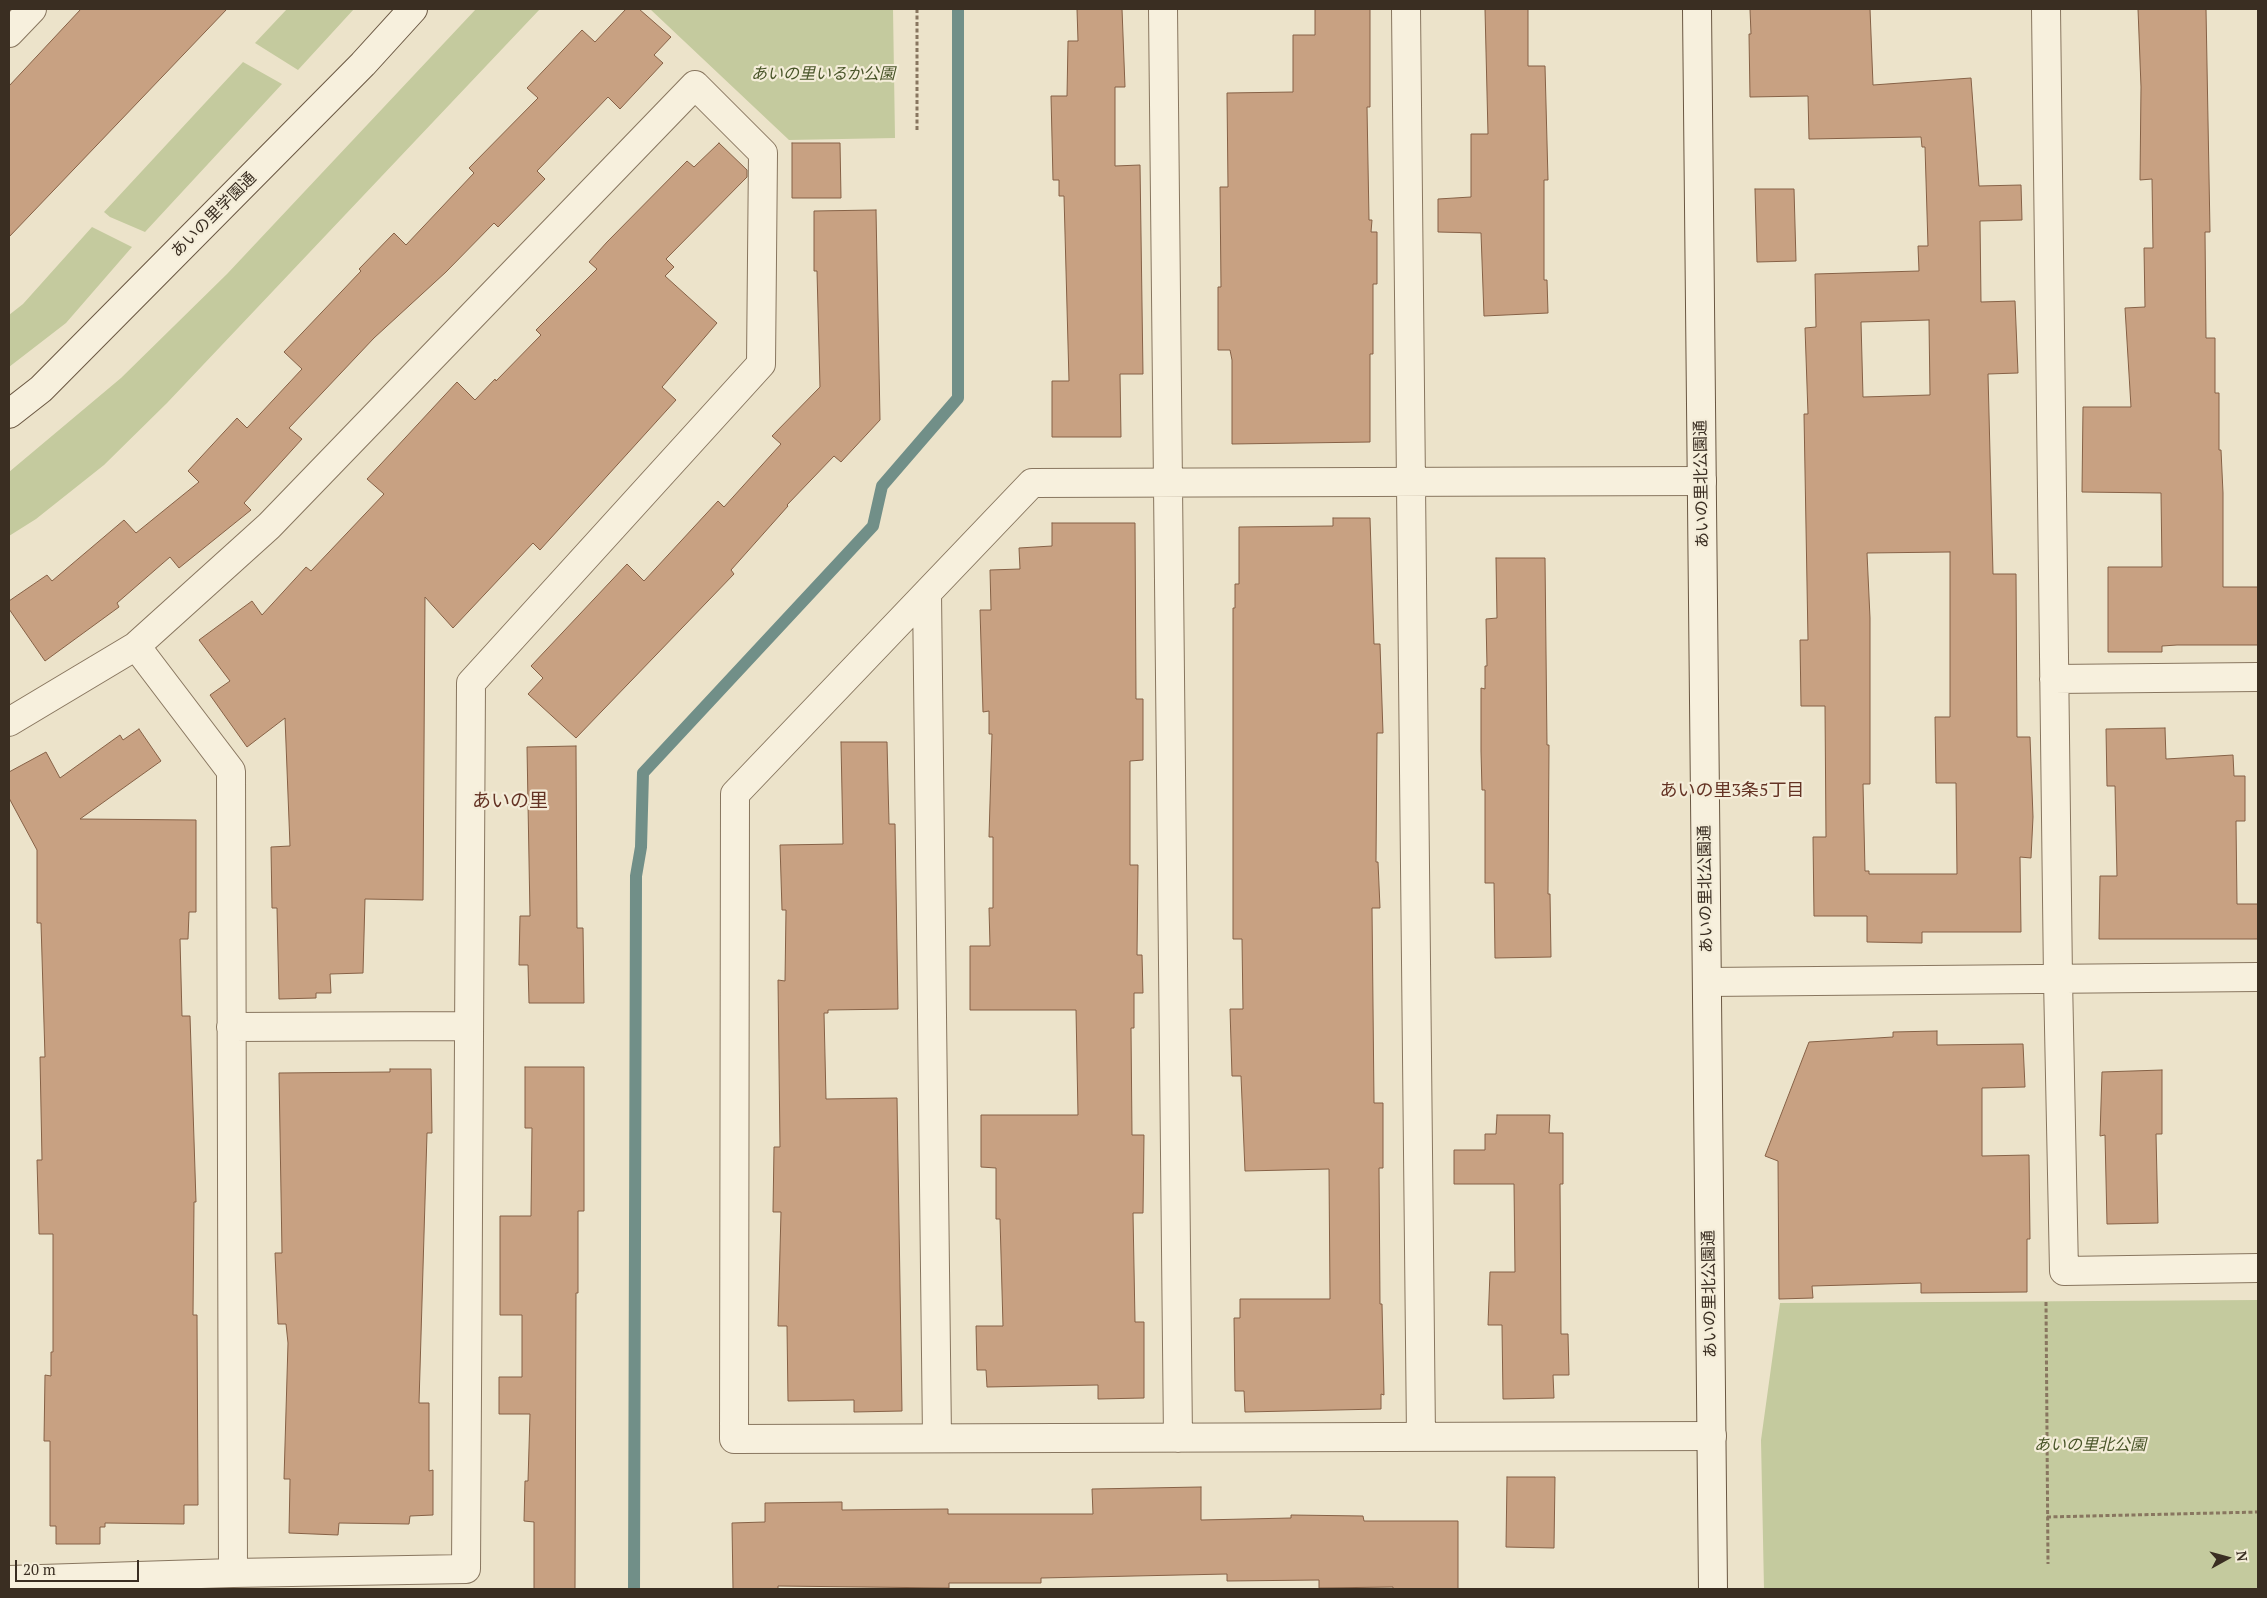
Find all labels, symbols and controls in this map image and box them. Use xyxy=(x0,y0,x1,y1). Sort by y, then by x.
park label: あいの里いるか公園 xyxy=(751,64,895,84)
street label: あいの里学園通 xyxy=(168,169,260,261)
street label: あいの里北公園通 xyxy=(1691,420,1713,548)
district label: あいの里3条5丁目 xyxy=(1659,780,1805,802)
district label: あいの里 xyxy=(472,791,548,813)
street label: あいの里北公園通 xyxy=(1695,825,1717,953)
street label: あいの里北公園通 xyxy=(1699,1230,1721,1358)
park label: あいの里北公園 xyxy=(2034,1435,2146,1455)
north arrow xyxy=(2202,1533,2252,1583)
scale bar xyxy=(18,1550,141,1582)
text: N xyxy=(2232,1550,2252,1563)
text: 20 m xyxy=(23,1559,56,1579)

